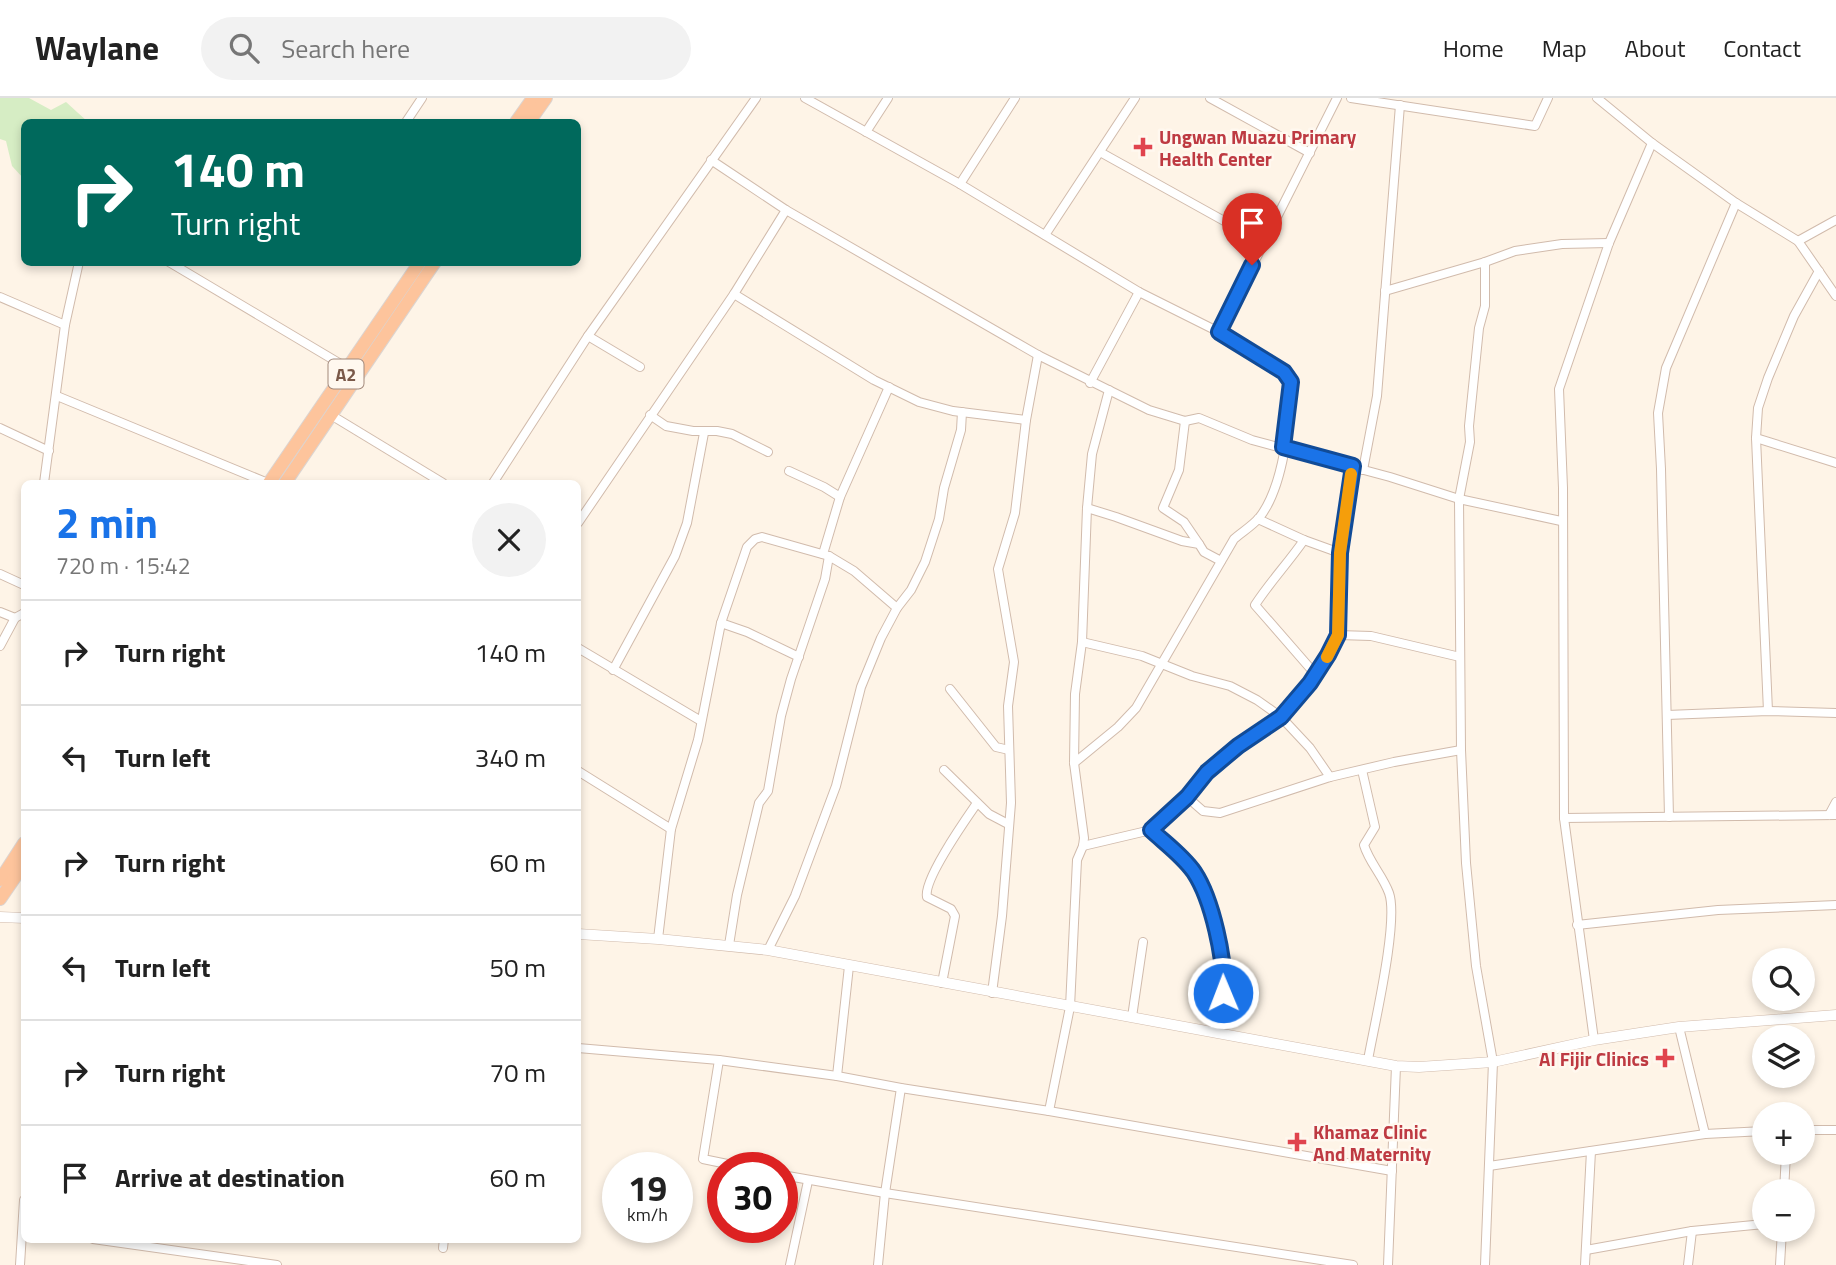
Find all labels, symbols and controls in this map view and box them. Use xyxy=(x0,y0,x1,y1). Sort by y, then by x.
search box xyxy=(201,17,691,80)
text: Waylane xyxy=(35,23,159,73)
icon: search xyxy=(225,29,263,67)
text: Search here xyxy=(281,29,410,68)
text: Home xyxy=(1443,30,1504,66)
text: Map xyxy=(1542,30,1587,66)
text: About xyxy=(1625,30,1685,66)
text: Contact xyxy=(1723,30,1801,66)
place label: Ungwan Muazu Primary Health Center xyxy=(1159,122,1357,173)
text: 140 m xyxy=(171,131,305,206)
marker: Ungwan Muazu Primary Health Center xyxy=(1133,137,1153,157)
icon: right xyxy=(56,147,147,238)
pin xyxy=(1222,193,1282,265)
text: Turn right xyxy=(171,199,300,247)
icon: arrive xyxy=(1233,204,1271,242)
road number: A2 xyxy=(328,360,364,388)
text: 2 min xyxy=(56,490,158,554)
button: close xyxy=(472,503,546,577)
text: 720 m · 15:42 xyxy=(56,548,191,583)
text: Turn right xyxy=(115,633,226,672)
text: 140 m xyxy=(475,633,546,672)
icon: right xyxy=(56,634,94,672)
text: Turn left xyxy=(115,738,210,777)
text: 340 m xyxy=(475,738,546,777)
icon: left xyxy=(56,739,94,777)
text: Turn right xyxy=(115,843,226,882)
text: 60 m xyxy=(489,843,546,882)
icon: right xyxy=(56,844,94,882)
text: Turn left xyxy=(115,948,210,987)
text: 50 m xyxy=(489,948,546,987)
map controls xyxy=(1752,948,1815,1242)
button: search xyxy=(1752,948,1815,1011)
icon: left xyxy=(56,949,94,987)
position arrow xyxy=(1186,956,1260,1030)
button: layers xyxy=(1752,1025,1815,1088)
place label: Al Fijir Clinics xyxy=(1539,1044,1649,1073)
marker: Al Fijir Clinics xyxy=(1655,1048,1675,1068)
text: Turn right xyxy=(115,1053,226,1092)
text: 70 m xyxy=(489,1053,546,1092)
icon: right xyxy=(56,1054,94,1092)
button: + xyxy=(1752,1102,1815,1165)
place label: Khamaz Clinic And Maternity xyxy=(1313,1117,1432,1168)
marker: Khamaz Clinic And Maternity xyxy=(1287,1132,1307,1152)
speed limit sign: 30 xyxy=(707,1152,798,1243)
text: Arrive at destination xyxy=(115,1158,345,1197)
text: 60 m xyxy=(489,1158,546,1197)
icon: arrive xyxy=(56,1159,94,1197)
text: 19 xyxy=(628,1161,667,1215)
button: − xyxy=(1752,1179,1815,1242)
text: km/h xyxy=(627,1201,668,1228)

